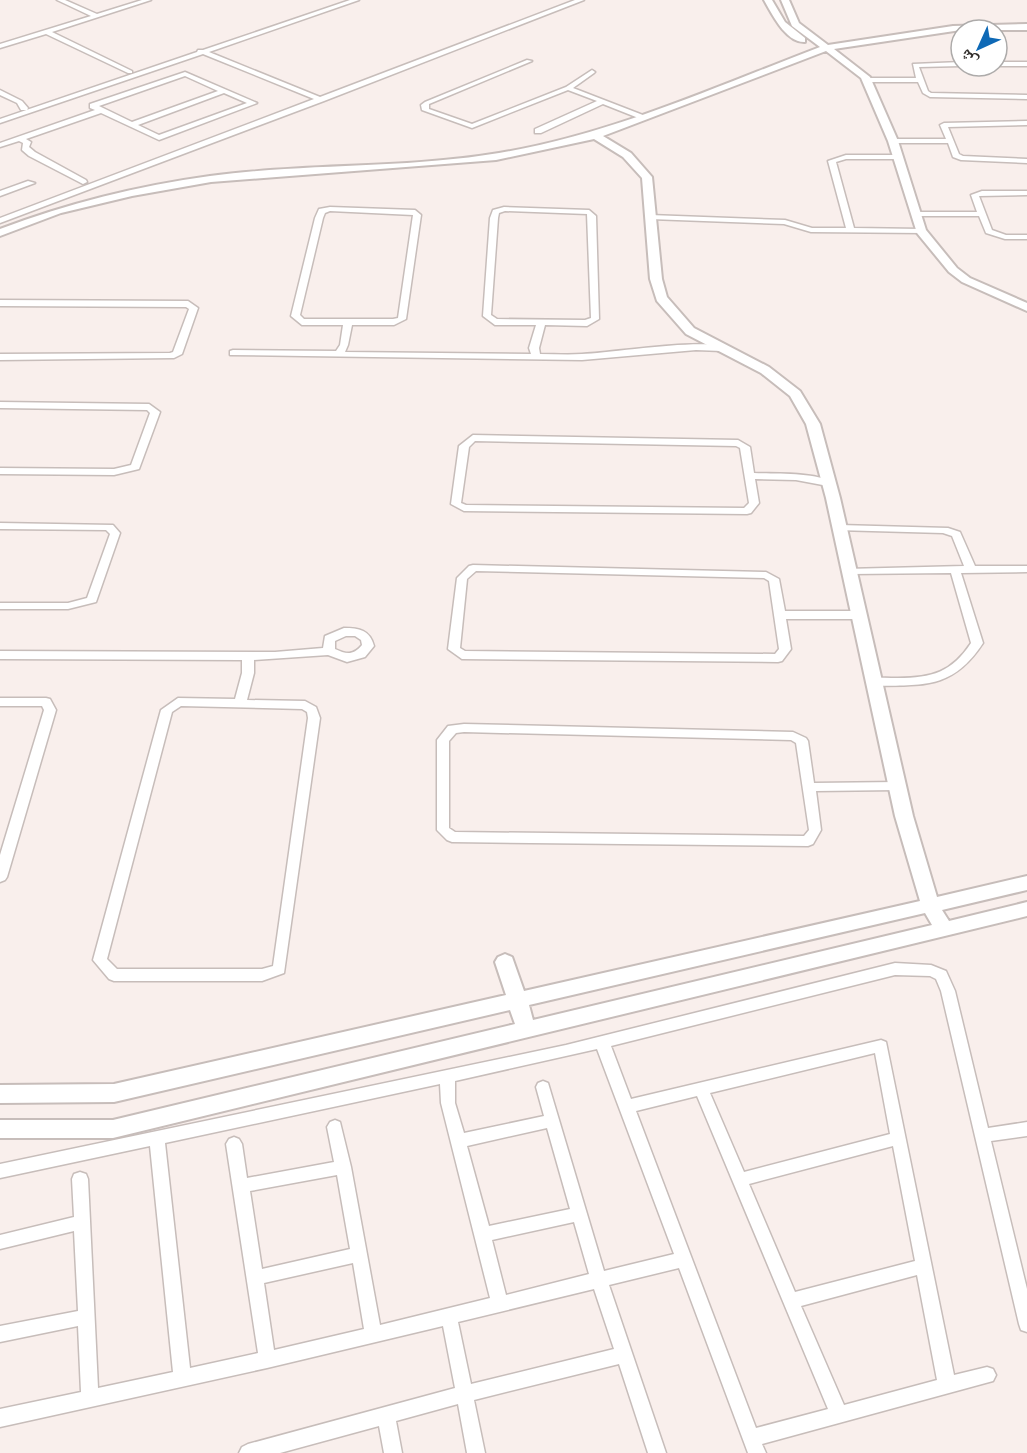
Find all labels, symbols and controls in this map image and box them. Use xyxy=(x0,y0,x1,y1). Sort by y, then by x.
north arrow xyxy=(949,18,1009,78)
text: ش xyxy=(955,45,982,72)

